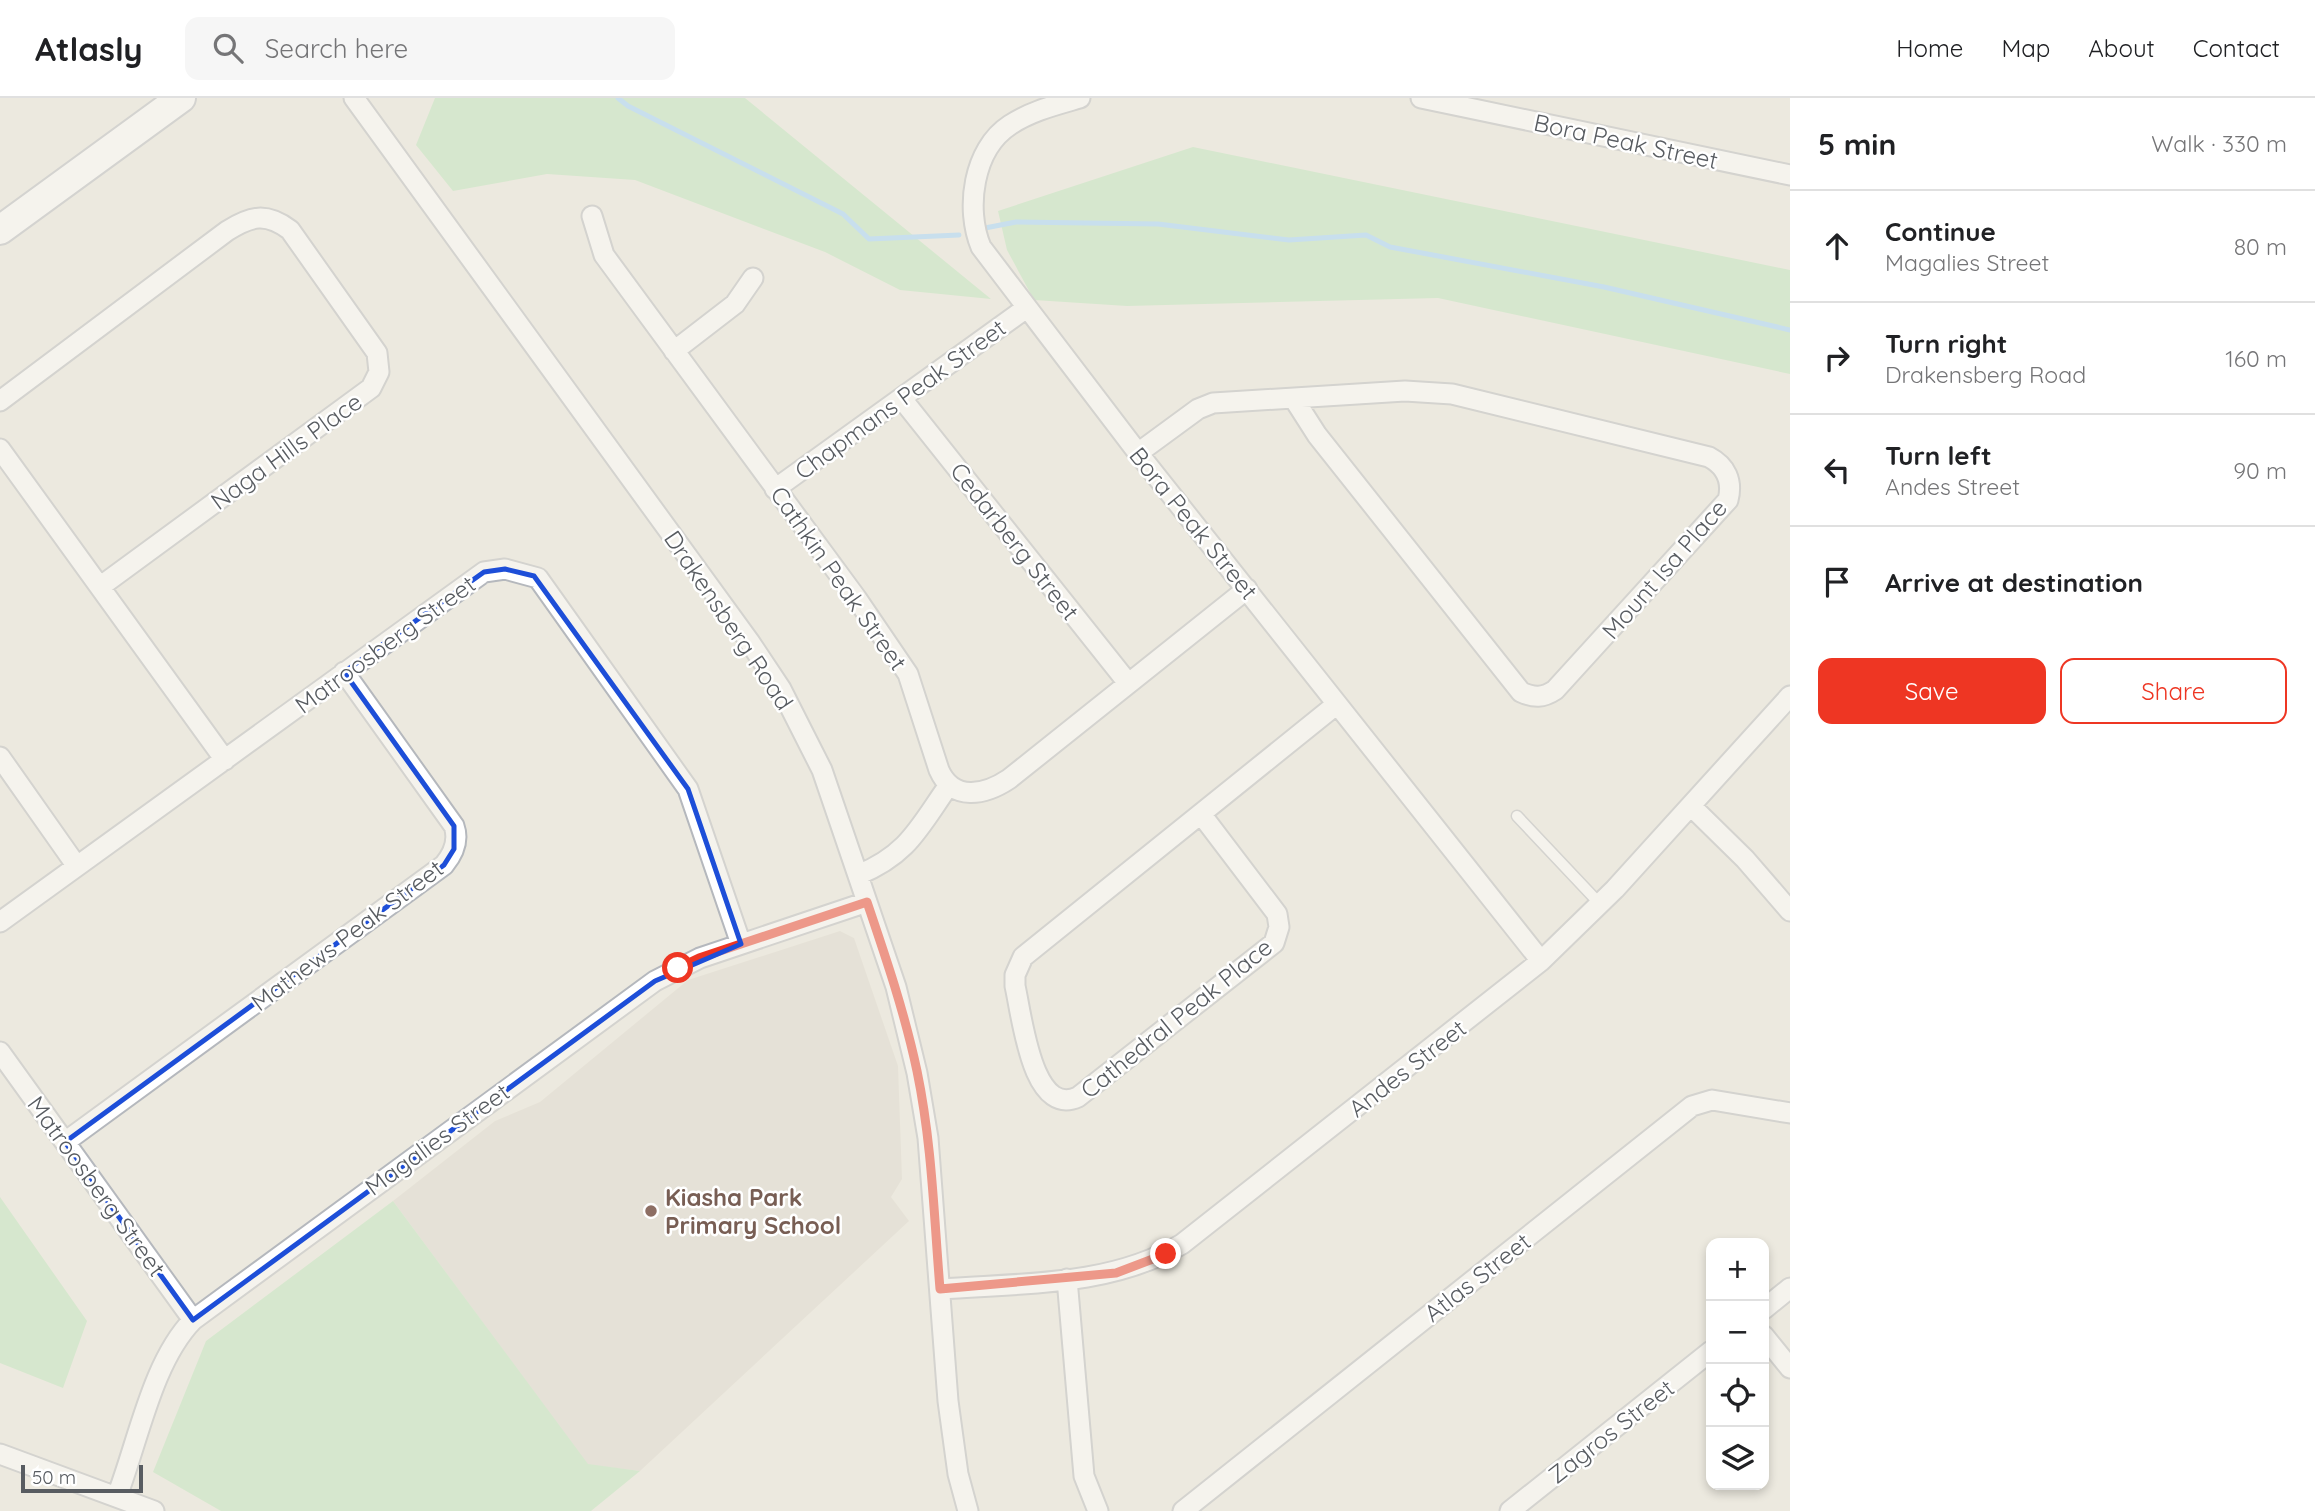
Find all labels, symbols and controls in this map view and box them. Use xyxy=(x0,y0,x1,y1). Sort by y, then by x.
search box xyxy=(185,17,675,80)
text: Atlasly xyxy=(35,28,143,69)
icon: search xyxy=(209,29,247,67)
text: Search here xyxy=(265,32,408,65)
text: Home xyxy=(1896,33,1963,63)
text: Map xyxy=(2001,33,2050,63)
text: About xyxy=(2088,33,2155,63)
text: Contact xyxy=(2193,33,2280,63)
street label: Bora Peak Street xyxy=(1531,107,1721,175)
text: 5 min xyxy=(1818,125,1896,163)
text: Walk · 330 m xyxy=(2151,129,2287,158)
text: Continue xyxy=(1885,215,1996,248)
icon: ahead xyxy=(1818,227,1856,265)
text: 80 m xyxy=(2234,232,2287,261)
text: Magalies Street xyxy=(1885,248,2049,277)
street label: Chapmans Peak Street xyxy=(789,312,1011,486)
text: Turn right xyxy=(1885,327,2007,360)
icon: right xyxy=(1818,339,1856,377)
text: 160 m xyxy=(2225,344,2287,373)
text: Drakensberg Road xyxy=(1885,360,2086,389)
street label: Naga Hills Place xyxy=(205,386,367,516)
text: Turn left xyxy=(1885,439,1992,472)
street label: Bora Peak Street xyxy=(1123,441,1265,605)
icon: left xyxy=(1818,451,1856,489)
street label: Cedarberg Street xyxy=(944,456,1086,626)
text: 90 m xyxy=(2233,456,2287,485)
text: Andes Street xyxy=(1885,472,2020,501)
street label: Cathkin Peak Street xyxy=(764,480,914,676)
street label: Mount Isa Place xyxy=(1595,493,1733,645)
street label: Drakensberg Road xyxy=(658,525,800,715)
icon: arrive xyxy=(1818,563,1856,601)
text: Arrive at destination xyxy=(1885,566,2143,599)
street label: Matroosberg Street xyxy=(289,569,481,719)
button: Save xyxy=(1818,658,2046,724)
button: Share xyxy=(2060,658,2287,724)
street label: Mathews Peak Street xyxy=(245,853,449,1017)
street label: Cathedral Peak Place xyxy=(1074,932,1278,1104)
route start xyxy=(662,952,693,983)
street label: Andes Street xyxy=(1342,1013,1472,1123)
street label: Magalies Street xyxy=(359,1076,515,1202)
street label: Matroosberg Street xyxy=(22,1090,172,1282)
place label: Kiasha Park Primary School xyxy=(665,1182,841,1240)
marker: Kiasha Park Primary School xyxy=(643,1203,659,1219)
street label: Atlas Street xyxy=(1418,1226,1536,1328)
route end xyxy=(1150,1238,1181,1269)
map controls xyxy=(1706,1238,1769,1490)
button: + xyxy=(1706,1238,1769,1301)
button: − xyxy=(1706,1301,1769,1364)
button: locate xyxy=(1706,1364,1769,1427)
street label: Zagros Street xyxy=(1542,1373,1680,1489)
button: layers xyxy=(1706,1427,1769,1490)
scale bar xyxy=(21,1462,144,1494)
text: 50 m xyxy=(32,1465,76,1489)

